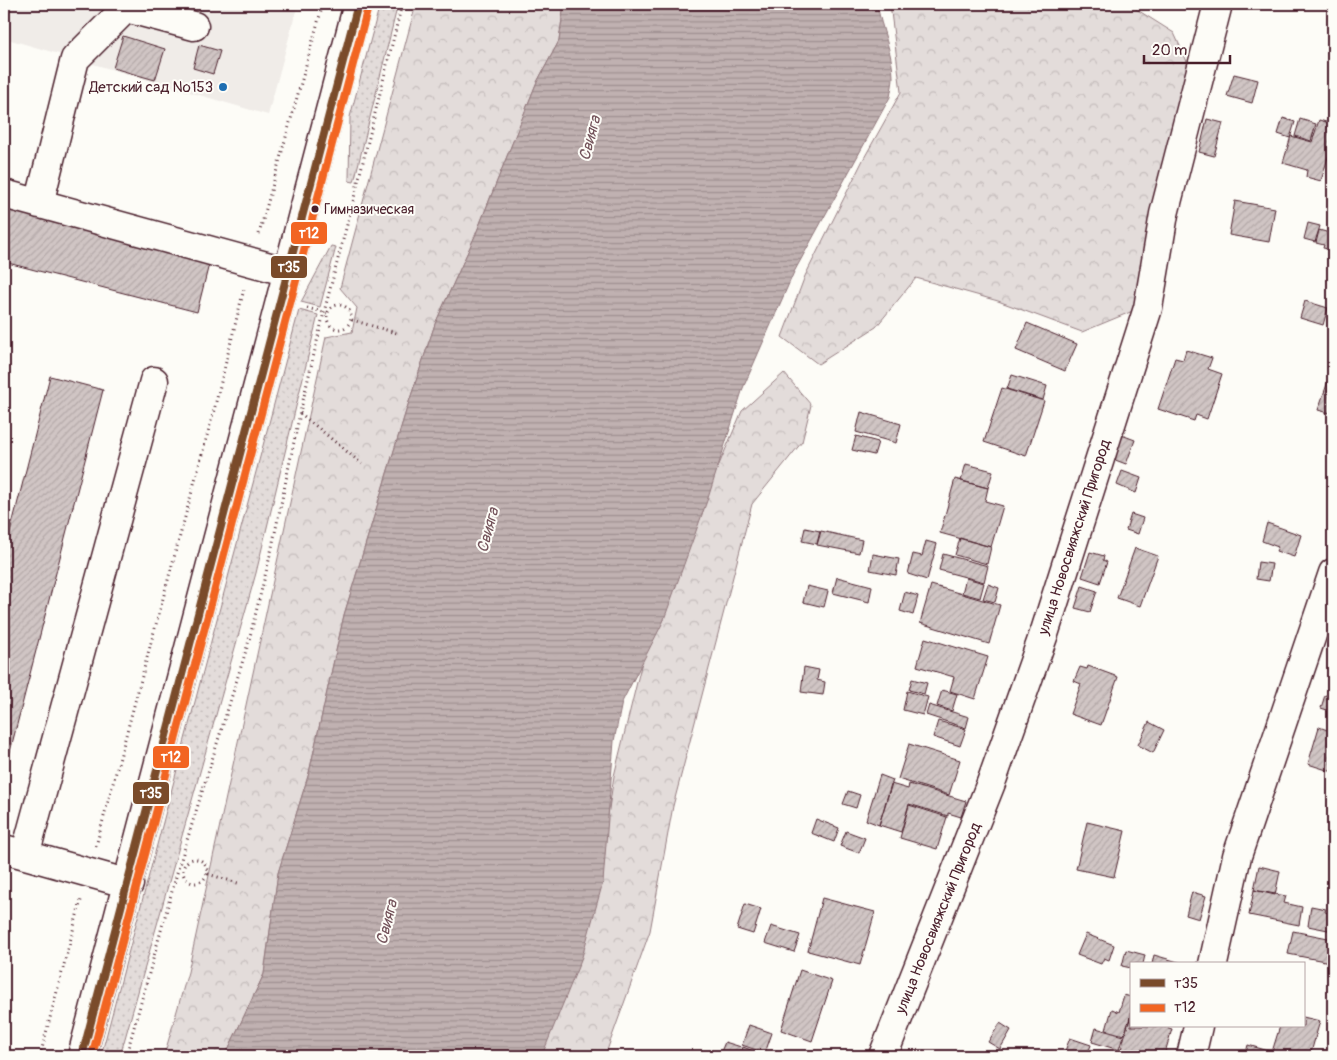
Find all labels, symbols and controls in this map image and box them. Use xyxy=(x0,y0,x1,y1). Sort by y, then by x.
scale bar xyxy=(1144,32,1231,64)
text: 20 m xyxy=(1152,41,1187,60)
place label: Детский сад №153 xyxy=(88,78,213,97)
marker: Детский сад №153 xyxy=(217,81,229,93)
water label: Свияга xyxy=(574,112,606,163)
place label: Гимназическая xyxy=(324,201,414,218)
marker: Гимназическая xyxy=(310,204,320,214)
line badge: т12 xyxy=(290,221,328,245)
text: т12 xyxy=(299,225,319,242)
line badge: т35 xyxy=(270,255,308,279)
text: т35 xyxy=(278,259,301,276)
street label: улица Новосвияжский Пригород xyxy=(1034,437,1115,638)
water label: Свияга xyxy=(472,504,504,555)
line badge: т12 xyxy=(152,745,190,769)
text: т12 xyxy=(161,749,181,766)
line badge: т35 xyxy=(132,781,170,805)
text: т35 xyxy=(140,785,163,802)
street label: улица Новосвияжский Пригород xyxy=(891,820,986,1017)
water label: Свияга xyxy=(372,896,403,947)
legend xyxy=(1130,962,1304,1028)
text: т35 xyxy=(1174,974,1198,993)
text: т12 xyxy=(1174,998,1196,1017)

